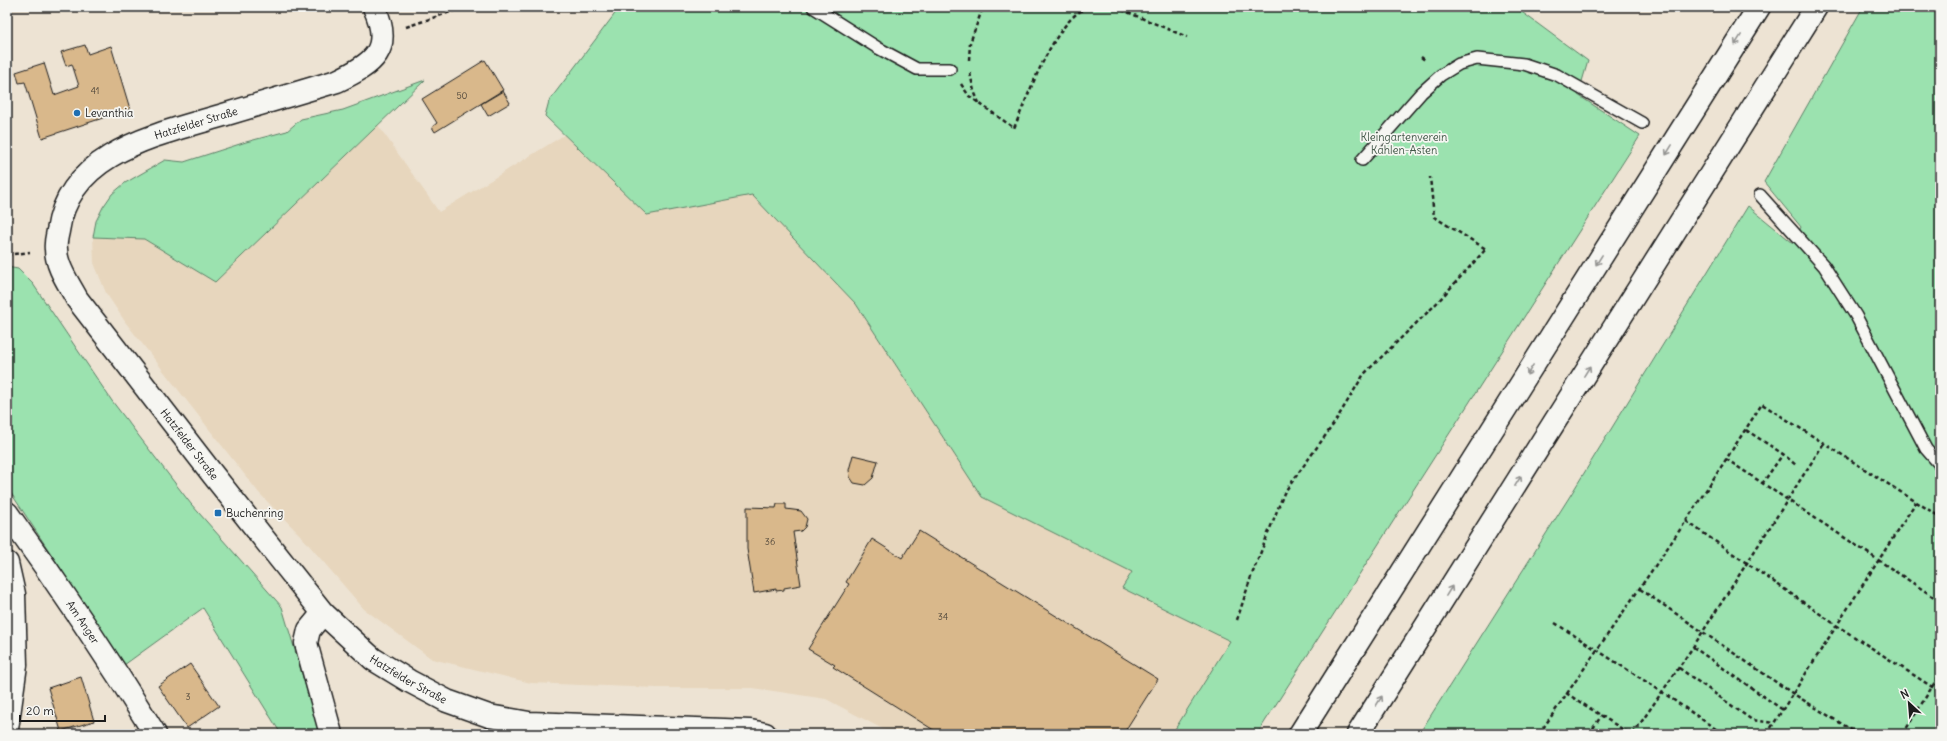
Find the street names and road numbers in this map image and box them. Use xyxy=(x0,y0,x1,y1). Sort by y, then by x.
street label: Hatzfelder Straße xyxy=(153,104,239,142)
street label: Hatzfelder Straße xyxy=(157,406,221,483)
street label: Am Anger xyxy=(63,598,103,647)
street label: Hatzfelder Straße xyxy=(367,652,449,707)

